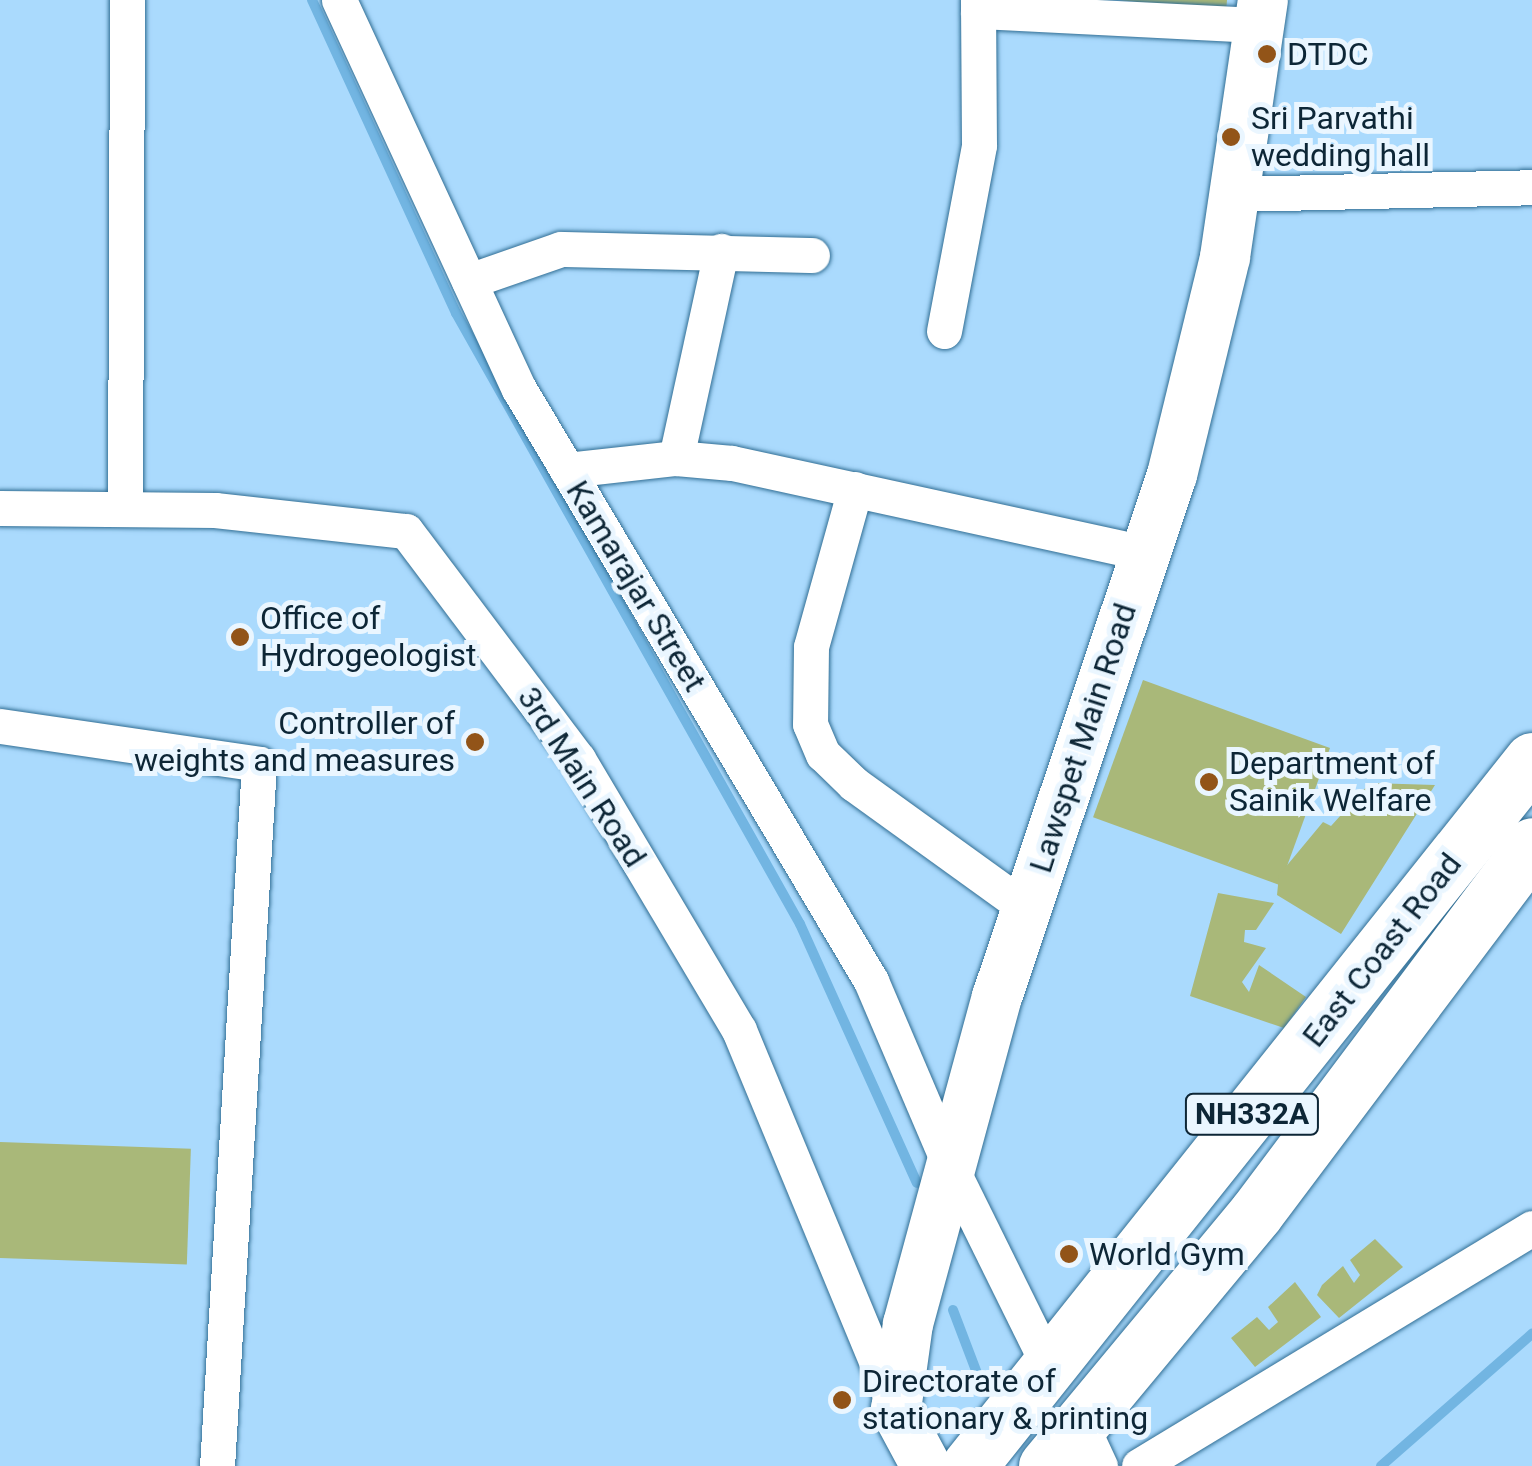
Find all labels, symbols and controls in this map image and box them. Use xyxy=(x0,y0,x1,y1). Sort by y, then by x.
place label: DTDC xyxy=(1287,35,1368,73)
marker: DTDC xyxy=(1256,43,1278,65)
place label: Sri Parvathi wedding hall xyxy=(1251,100,1430,175)
marker: Sri Parvathi wedding hall xyxy=(1220,126,1242,148)
street label: Kamarajar Street xyxy=(558,474,714,698)
street label: Lawspet Main Road xyxy=(1021,599,1145,877)
place label: Office of Hydrogeologist xyxy=(260,600,477,675)
marker: Office of Hydrogeologist xyxy=(229,626,251,648)
street label: 3rd Main Road xyxy=(510,680,654,874)
place label: Controller of weights and measures xyxy=(134,705,455,780)
marker: Controller of weights and measures xyxy=(464,731,486,753)
place label: Department of Sainik Welfare xyxy=(1229,745,1435,820)
marker: Department of Sainik Welfare xyxy=(1198,771,1220,793)
street label: East Coast Road xyxy=(1294,845,1470,1055)
road number: NH332A xyxy=(1184,1089,1320,1139)
place label: World Gym xyxy=(1089,1235,1245,1273)
marker: World Gym xyxy=(1058,1243,1080,1265)
place label: Directorate of stationary & printing xyxy=(862,1363,1148,1438)
marker: Directorate of stationary & printing xyxy=(831,1389,853,1411)

